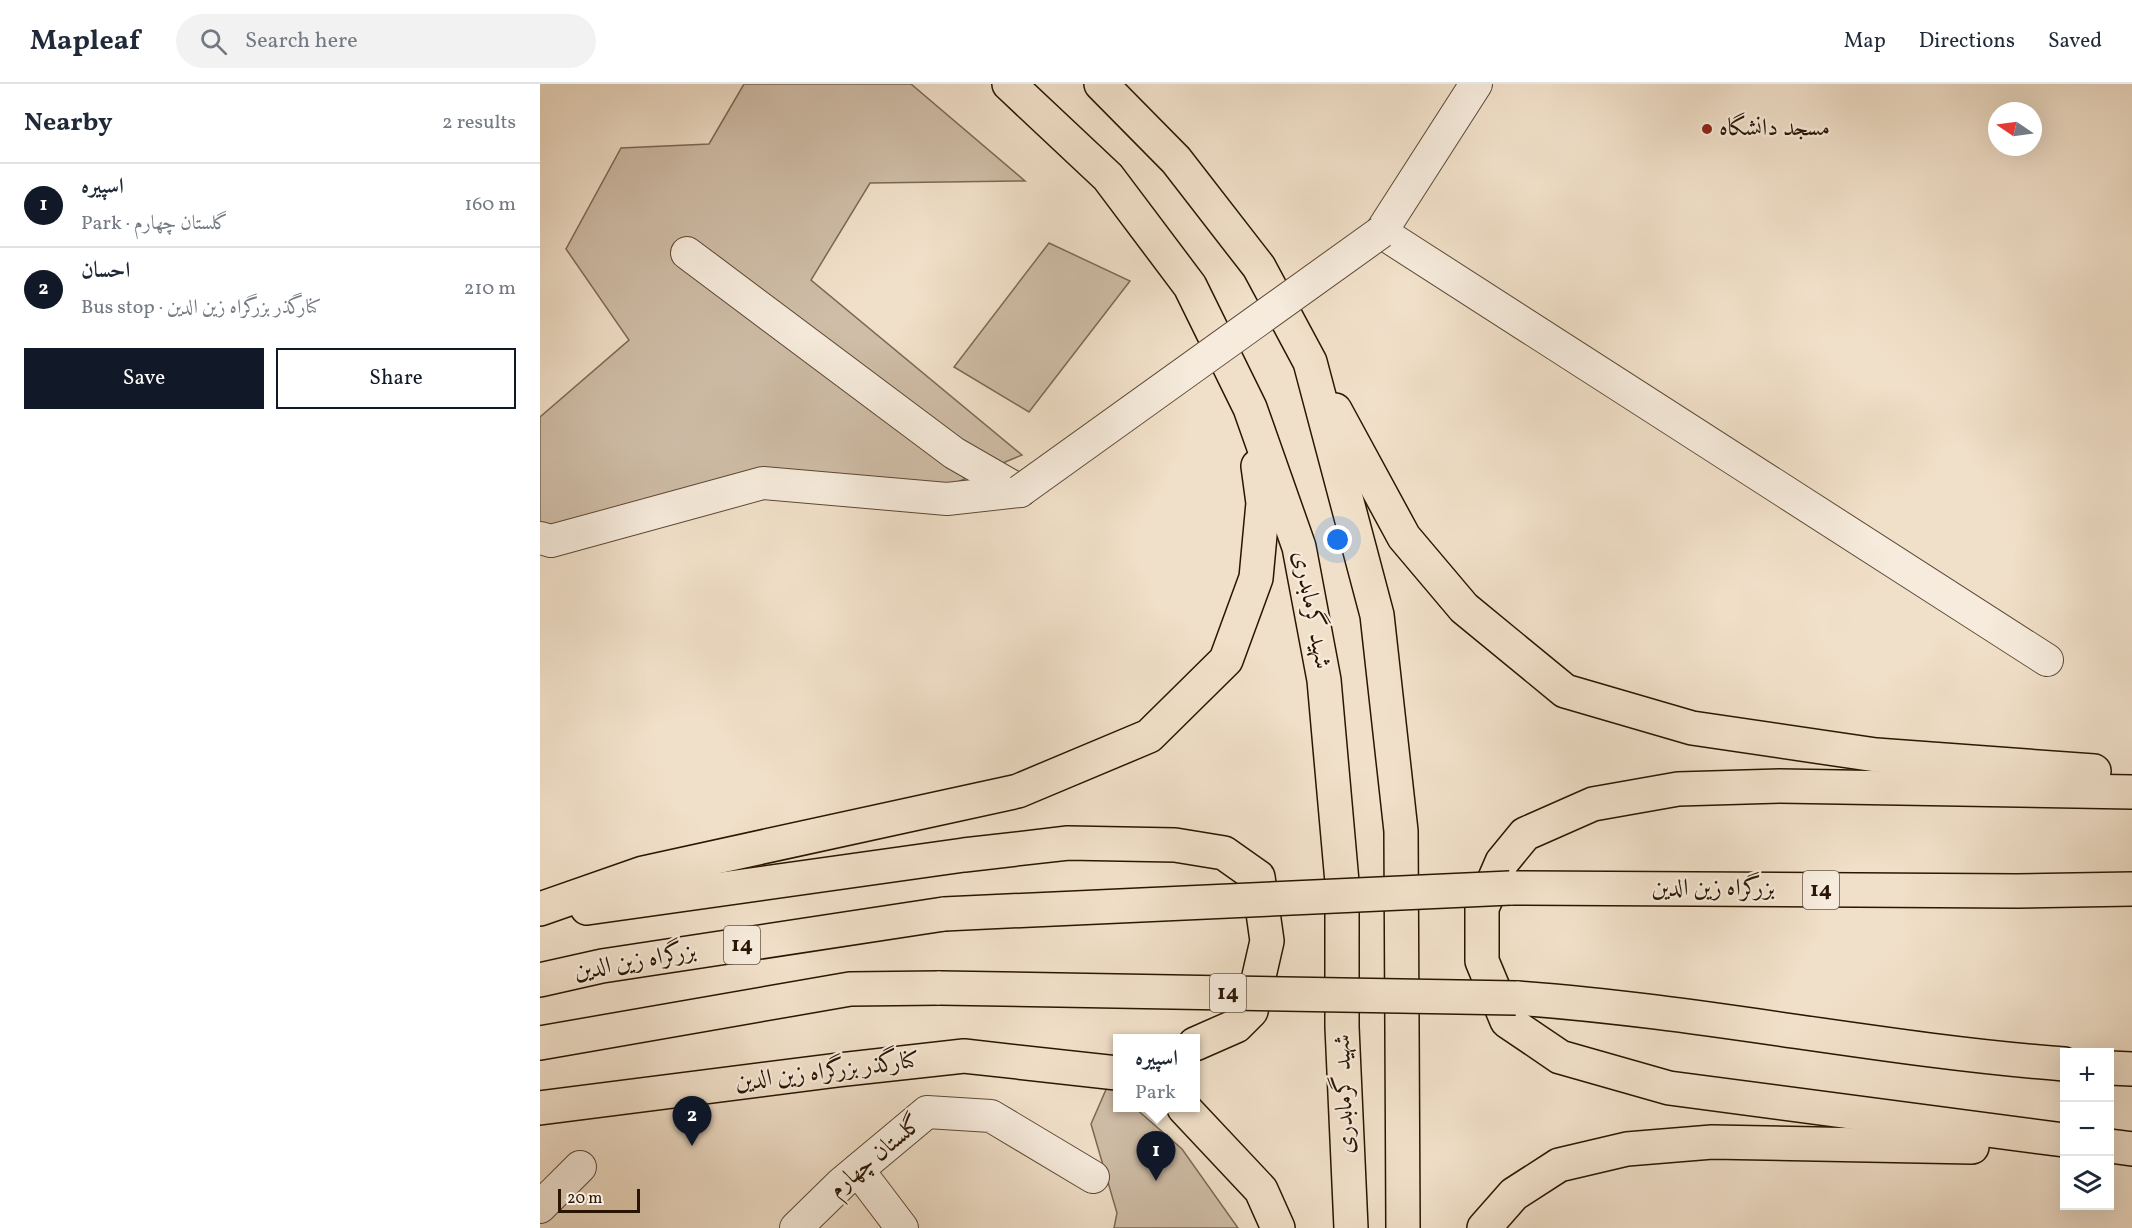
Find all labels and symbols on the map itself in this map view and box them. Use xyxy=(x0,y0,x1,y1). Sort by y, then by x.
north arrow xyxy=(1988,102,2042,156)
place label: مسجد دانشگاه xyxy=(1719,112,1830,146)
marker: مسجد دانشگاه xyxy=(1700,122,1714,136)
your location xyxy=(1323,525,1352,554)
street label: شهید گرمابدری xyxy=(1283,548,1340,672)
street label: بزرگراه زین الدین xyxy=(1651,871,1775,906)
road number: 14 xyxy=(1803,871,1839,909)
road number: 14 xyxy=(724,926,760,964)
street label: بزرگراه زین الدین xyxy=(571,934,699,989)
road number: 14 xyxy=(1210,974,1246,1012)
street label: شهید گرمابدری xyxy=(1325,1034,1364,1155)
street label: کنارگذر بزرگراه زین الدین xyxy=(733,1042,921,1100)
pin: 2 xyxy=(672,1096,712,1146)
street label: گلستان چهارم xyxy=(822,1108,932,1208)
pin: 1 xyxy=(1136,1132,1176,1181)
scale bar xyxy=(558,1186,640,1214)

